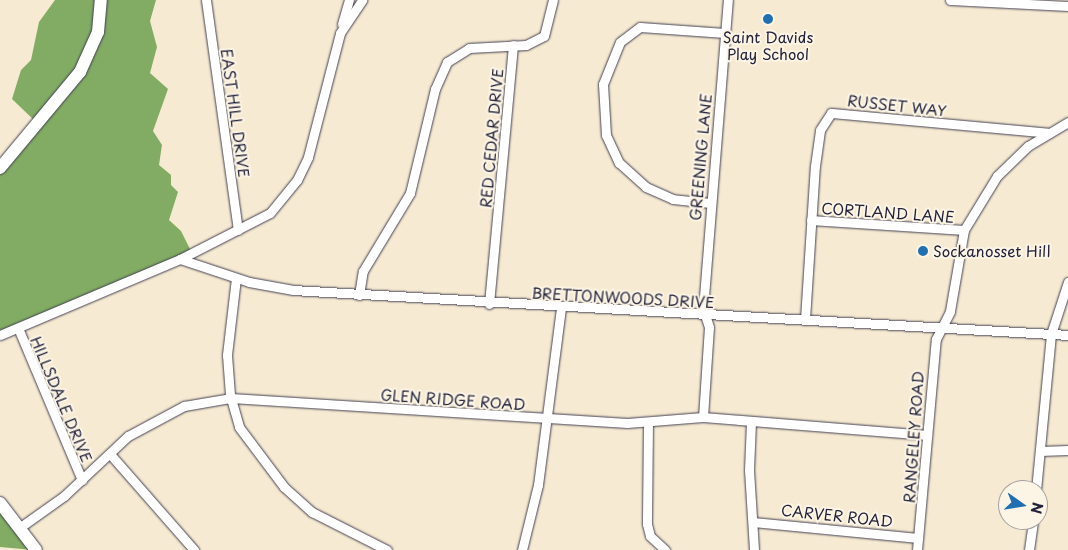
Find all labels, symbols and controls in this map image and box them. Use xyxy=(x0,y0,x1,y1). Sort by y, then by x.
marker: Saint Davids Play School xyxy=(762,13,774,25)
place label: Saint Davids Play School xyxy=(723,27,813,62)
street label: EAST HILL DRIVE xyxy=(218,47,254,179)
street label: RED CEDAR DRIVE xyxy=(476,66,506,210)
street label: RUSSET WAY xyxy=(846,91,948,119)
street label: GREENING LANE xyxy=(685,92,715,222)
street label: CORTLAND LANE xyxy=(822,198,954,226)
place label: Sockanosset Hill xyxy=(933,242,1051,260)
marker: Sockanosset Hill xyxy=(917,245,929,257)
street label: BRETTONWOODS DRIVE xyxy=(531,283,715,311)
street label: HILLSDALE DRIVE xyxy=(27,333,97,465)
street label: RANGELEY ROAD xyxy=(899,370,927,504)
street label: GLEN RIDGE ROAD xyxy=(380,385,526,413)
north arrow xyxy=(998,480,1048,530)
street label: CARVER ROAD xyxy=(780,500,894,530)
text: N xyxy=(1026,500,1049,516)

